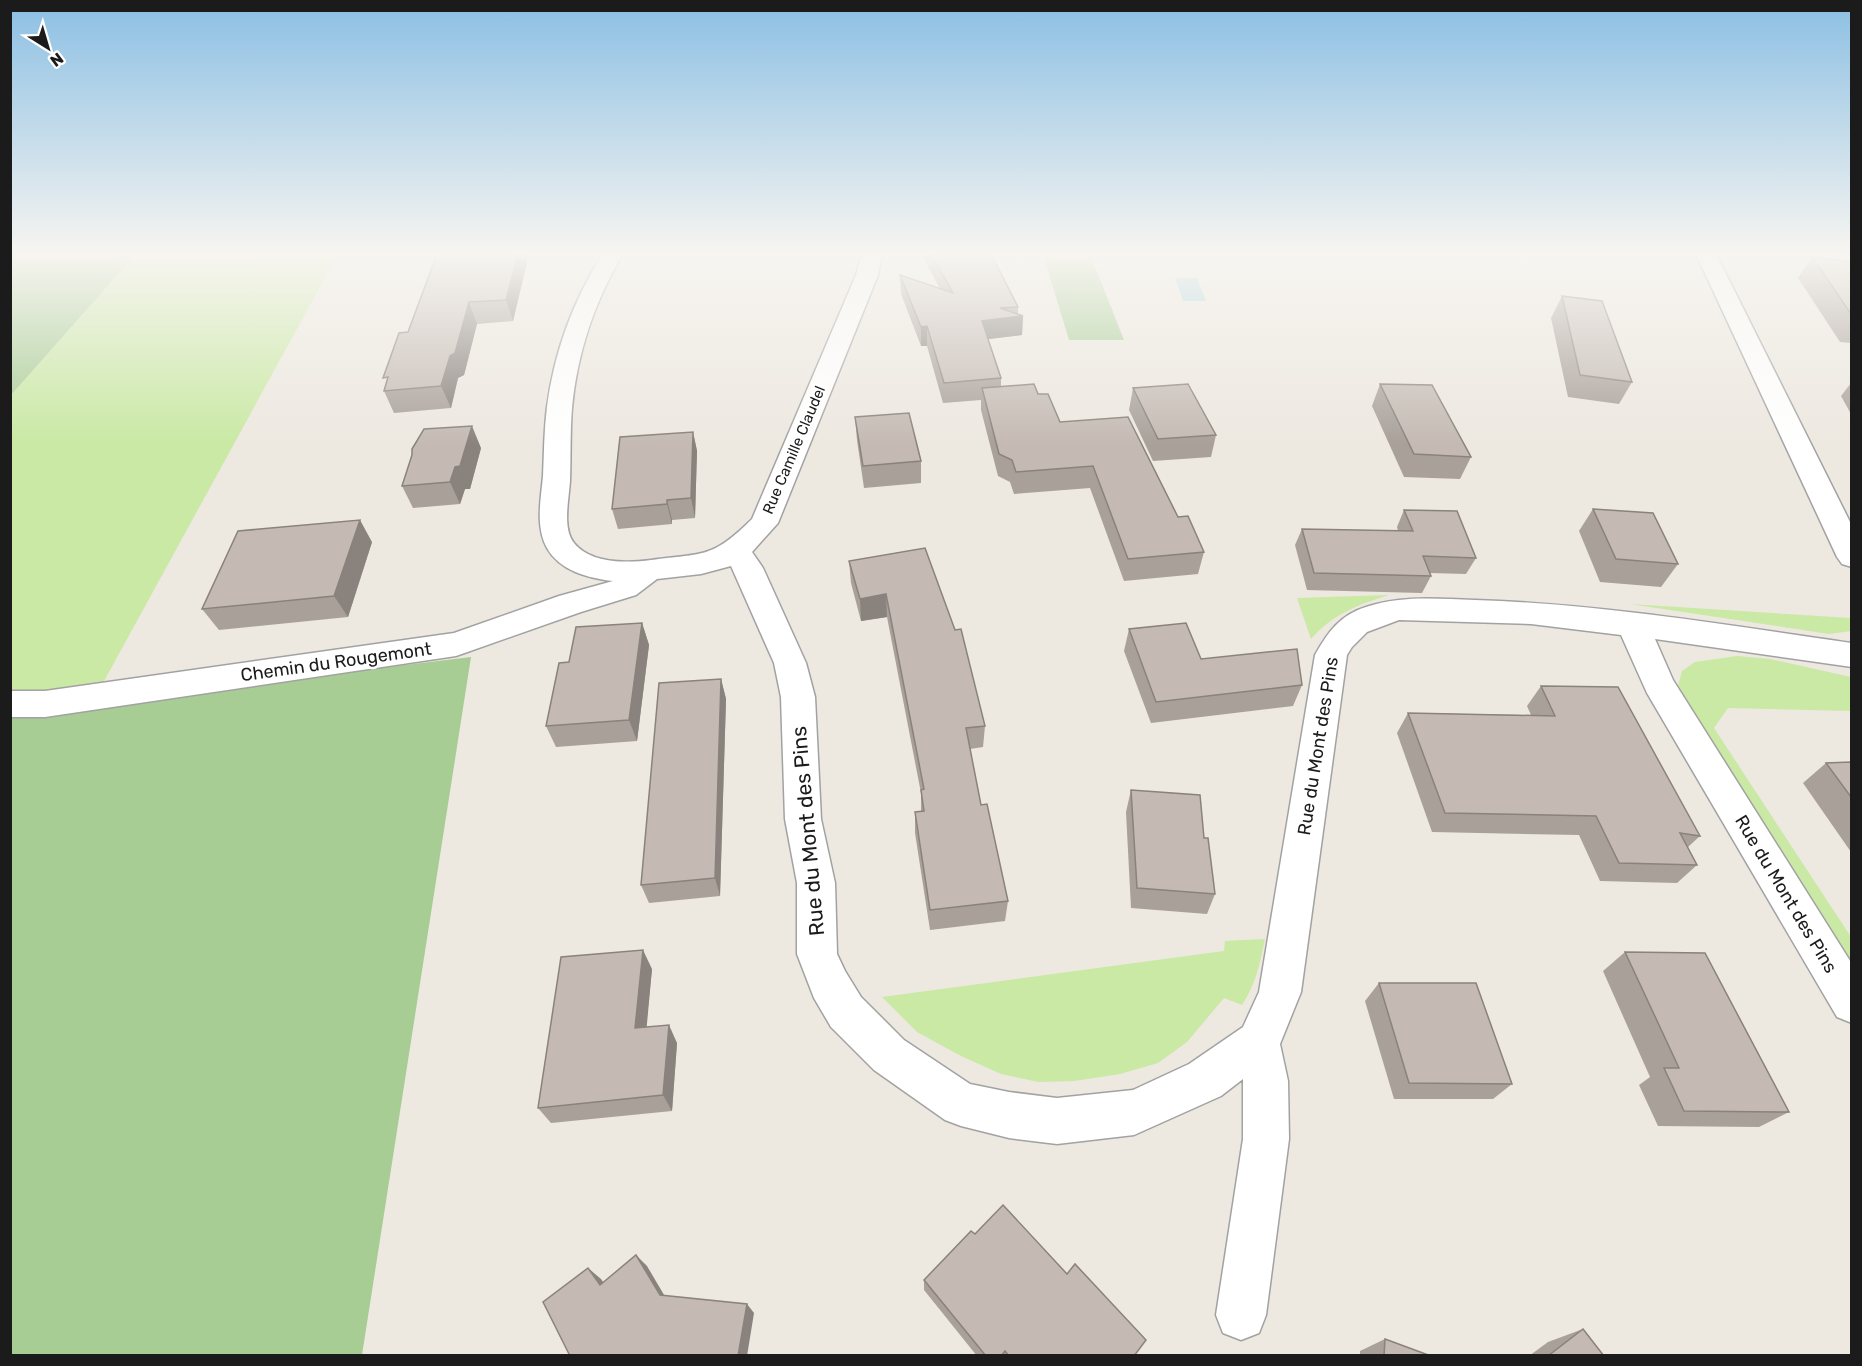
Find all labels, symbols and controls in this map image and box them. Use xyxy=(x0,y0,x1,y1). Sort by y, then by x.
north arrow xyxy=(18,18,78,78)
text: N xyxy=(46,49,67,71)
street label: Rue Camille Claudel xyxy=(759,383,829,517)
street label: Chemin du Rougemont xyxy=(239,638,433,686)
street label: Rue du Mont des Pins xyxy=(1293,655,1343,837)
street label: Rue du Mont des Pins xyxy=(786,725,829,937)
street label: Rue du Mont des Pins xyxy=(1730,811,1842,977)

